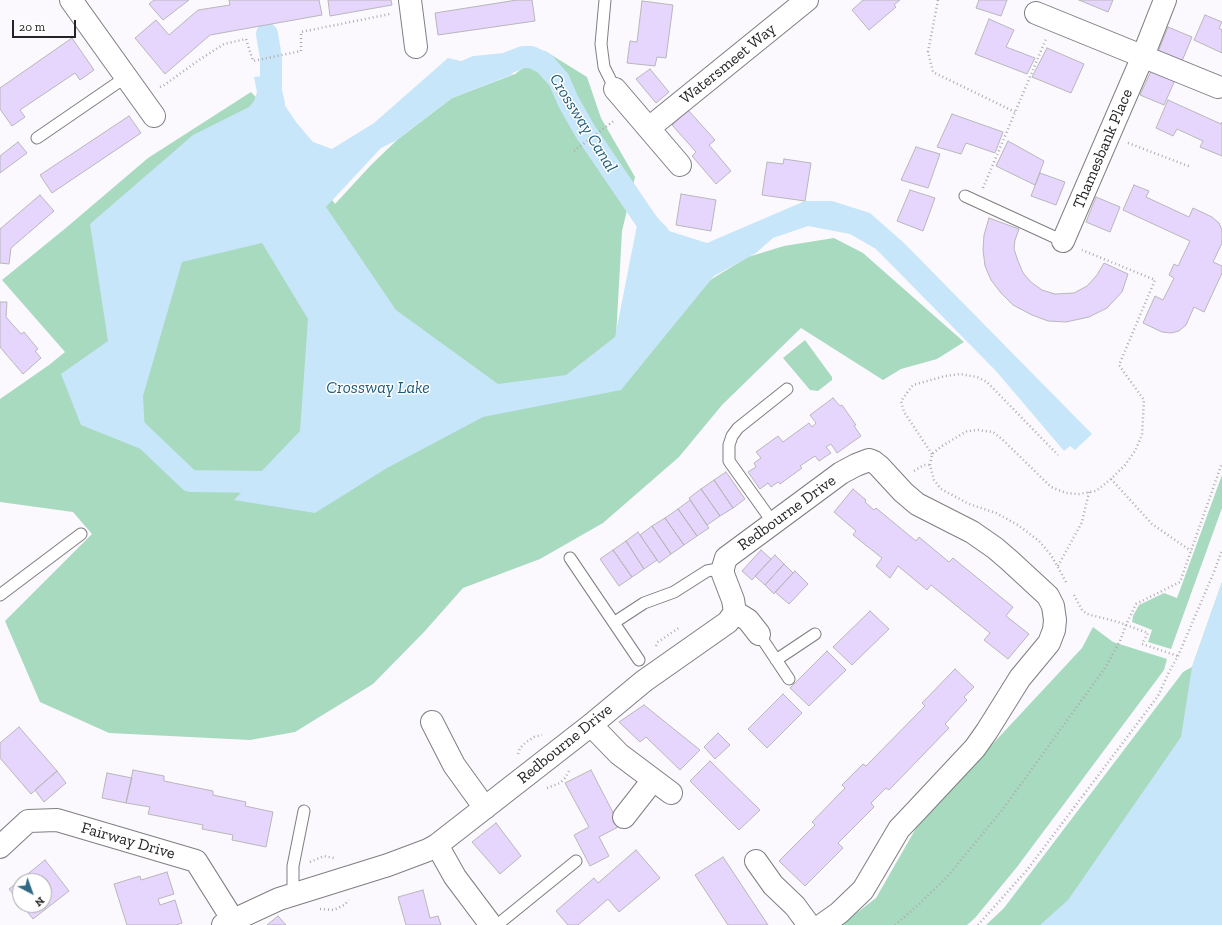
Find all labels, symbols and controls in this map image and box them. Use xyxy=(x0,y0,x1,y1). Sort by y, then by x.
scale bar xyxy=(14,12,78,38)
text: 20 m xyxy=(19,20,45,34)
street label: Watersmeet Way xyxy=(676,20,780,108)
water label: Crossway Canal xyxy=(545,70,621,176)
street label: Thamesbank Place xyxy=(1069,86,1137,212)
water label: Crossway Lake xyxy=(326,378,430,398)
street label: Redbourne Drive xyxy=(734,471,840,555)
street label: Redbourne Drive xyxy=(514,700,616,788)
street label: Fairway Drive xyxy=(79,818,177,864)
north arrow xyxy=(12,873,52,913)
text: N xyxy=(32,894,47,909)

